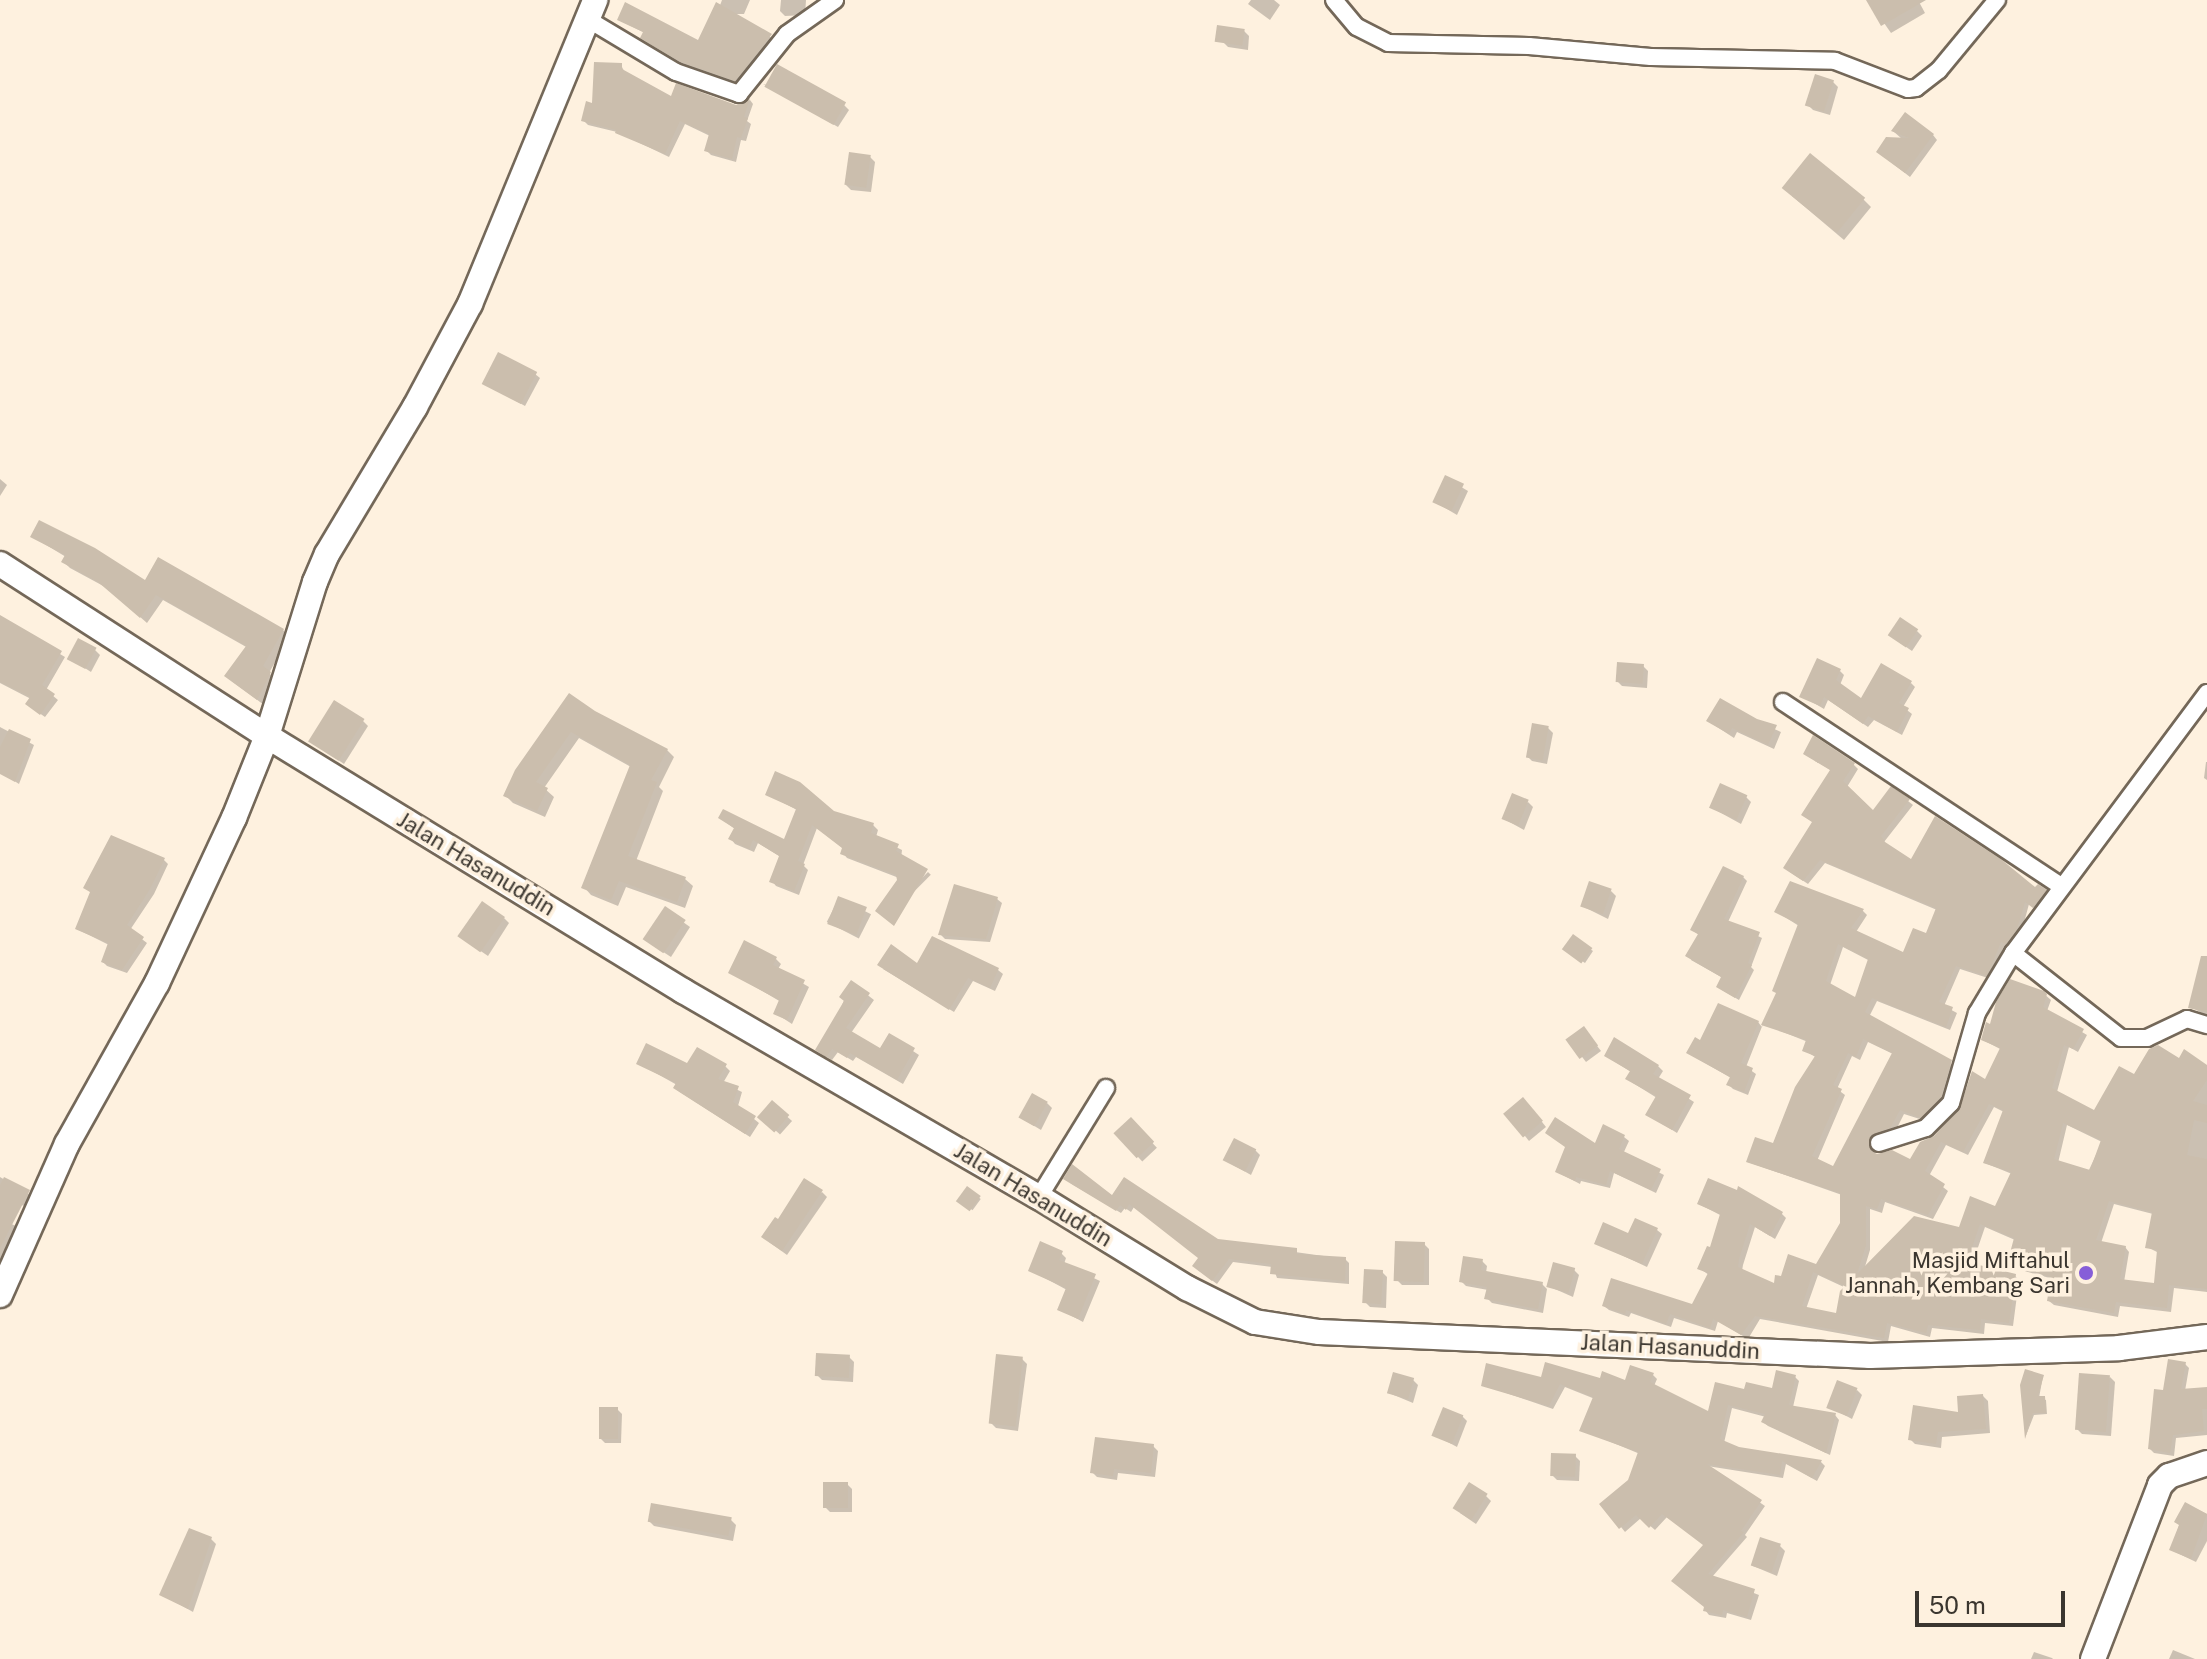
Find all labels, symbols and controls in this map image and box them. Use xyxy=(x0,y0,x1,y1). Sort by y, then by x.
street label: Jalan Hasanuddin xyxy=(392,806,560,922)
street label: Jalan Hasanuddin xyxy=(949,1137,1117,1253)
place label: Masjid Miftahul Jannah, Kembang Sari xyxy=(1845,1247,2070,1298)
marker: Masjid Miftahul Jannah, Kembang Sari xyxy=(2077,1264,2095,1282)
street label: Jalan Hasanuddin xyxy=(1580,1329,1760,1365)
scale bar xyxy=(1919,1575,2069,1625)
text: 50 m xyxy=(1929,1591,1986,1619)

